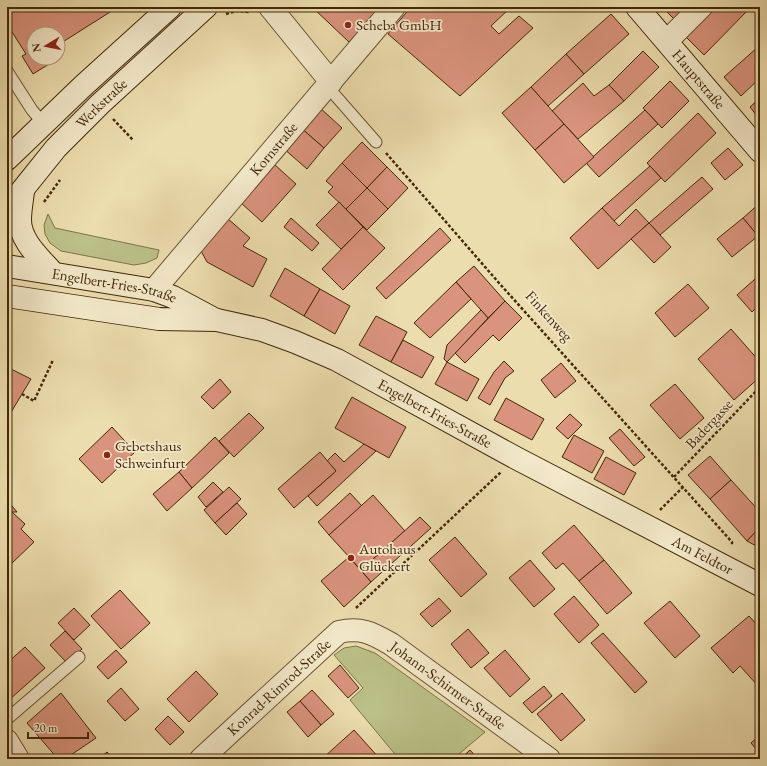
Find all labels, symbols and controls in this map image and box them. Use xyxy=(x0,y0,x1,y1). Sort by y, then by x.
place label: Scheba GmbH xyxy=(356,15,442,34)
marker: Scheba GmbH xyxy=(343,20,353,30)
north arrow xyxy=(26,26,66,66)
text: N xyxy=(28,42,44,53)
street label: Hauptstraße xyxy=(668,45,730,113)
street label: Werkstraße xyxy=(71,74,131,132)
street label: Kornstraße xyxy=(245,118,302,179)
street label: Engelbert-Fries-Straße xyxy=(50,263,181,307)
street label: Finkenweg xyxy=(522,286,577,345)
street label: Engelbert-Fries-Straße xyxy=(375,374,495,452)
street label: Badergasse xyxy=(681,395,737,453)
place label: Gebetshaus Schweinfurt xyxy=(115,436,185,472)
marker: Gebetshaus Schweinfurt xyxy=(102,450,112,460)
street label: Am Feldtor xyxy=(668,530,737,578)
place label: Autohaus Glückert xyxy=(358,539,416,575)
marker: Autohaus Glückert xyxy=(346,553,356,563)
street label: Konrad-Rimrod-Straße xyxy=(223,634,335,739)
street label: Johann-Schirmer-Straße xyxy=(385,635,510,733)
scale bar xyxy=(28,714,88,740)
text: 20 m xyxy=(34,720,58,736)

